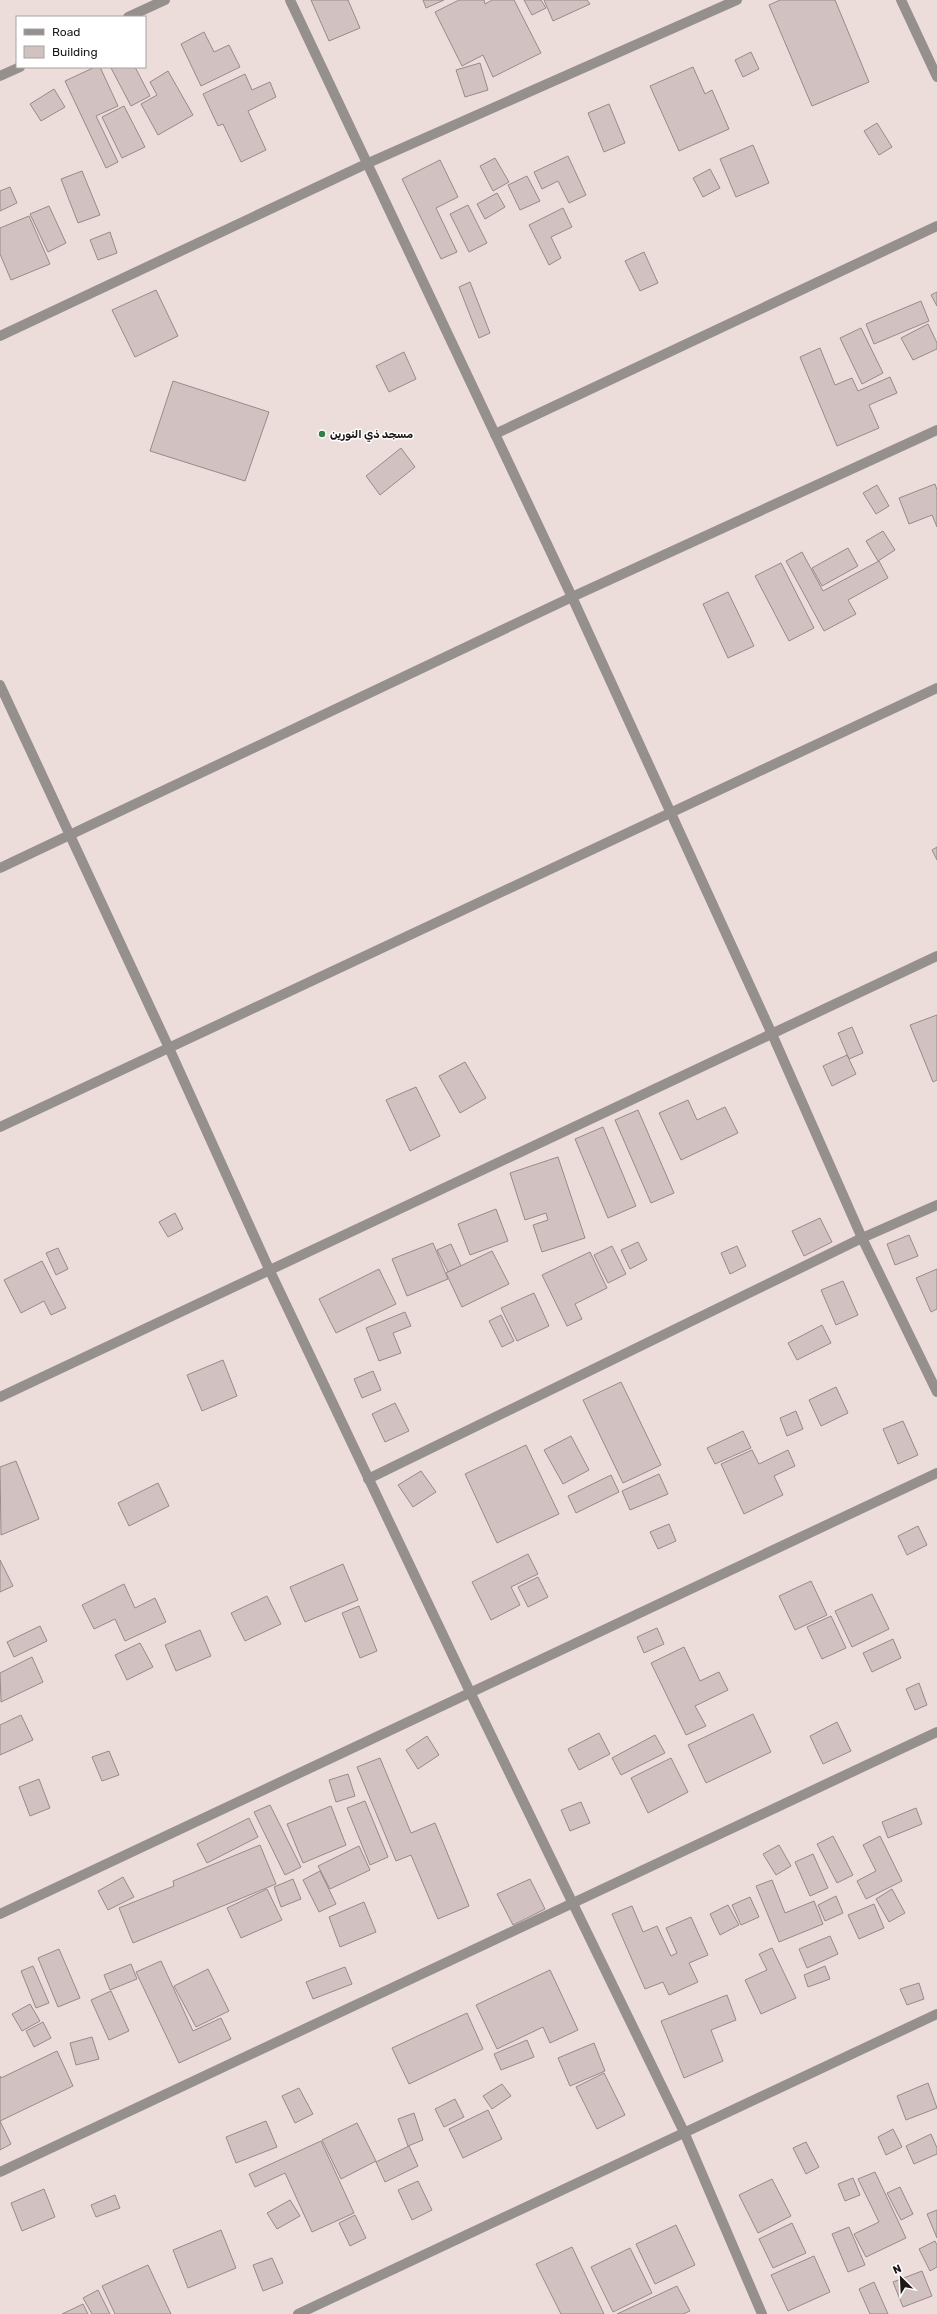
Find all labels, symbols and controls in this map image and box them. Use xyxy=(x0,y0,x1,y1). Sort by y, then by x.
legend xyxy=(16,16,146,68)
text: Road xyxy=(52,25,80,39)
text: Building xyxy=(52,45,98,59)
place label: مسجد ذي النورين xyxy=(330,428,413,442)
marker: مسجد ذي النورين xyxy=(317,429,327,439)
north arrow xyxy=(881,2258,921,2298)
text: N xyxy=(891,2262,903,2277)

